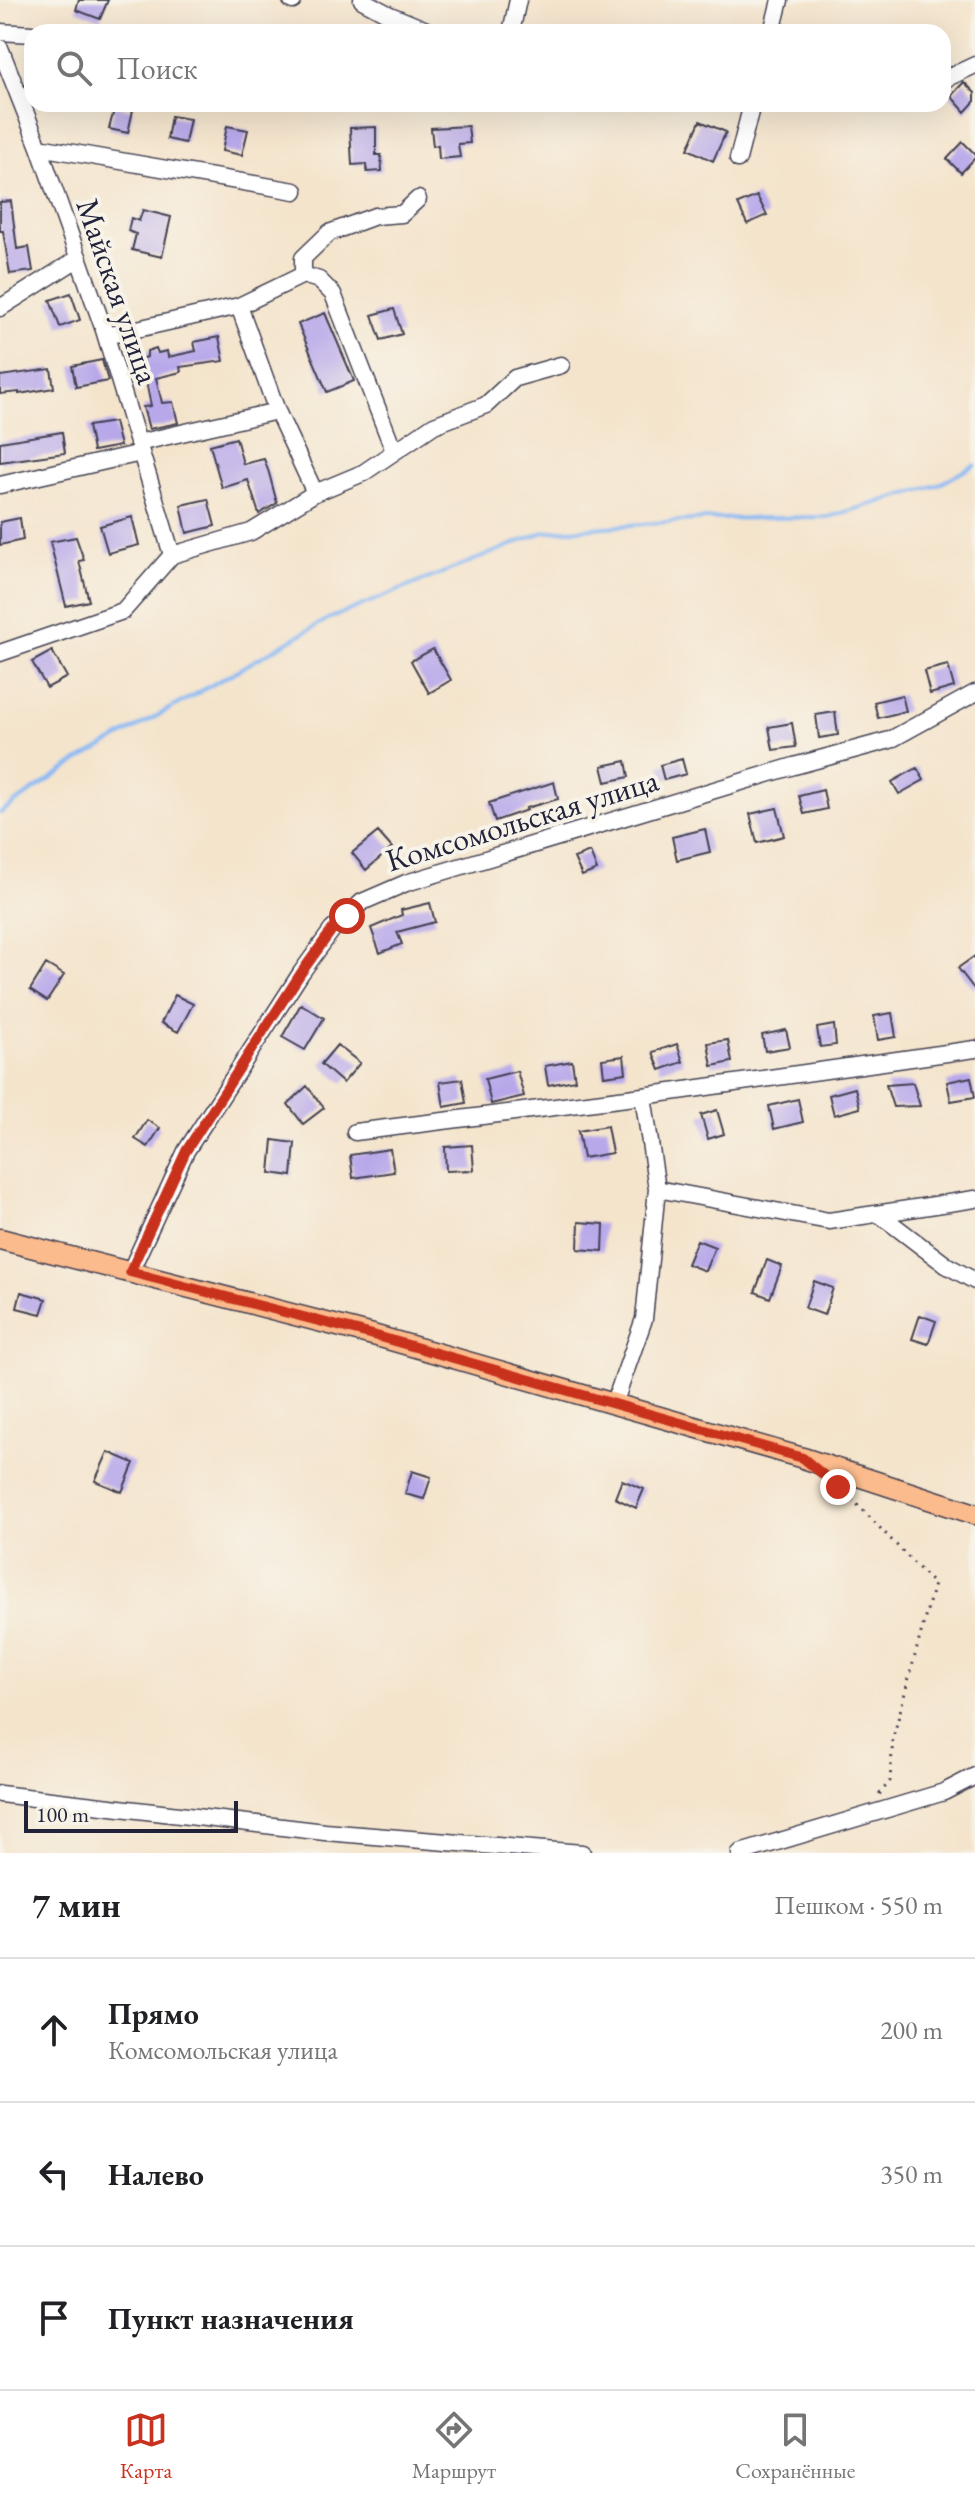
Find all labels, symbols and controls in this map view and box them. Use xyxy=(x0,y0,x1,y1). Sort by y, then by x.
search box xyxy=(24,24,951,112)
icon: search xyxy=(52,46,96,90)
text: Поиск xyxy=(116,49,198,88)
street label: Майская улица xyxy=(67,193,169,389)
street label: Комсомольская улица xyxy=(381,759,664,881)
route start xyxy=(329,898,365,934)
route end xyxy=(820,1469,856,1505)
scale bar xyxy=(24,1797,238,1833)
text: 100 m xyxy=(36,1800,89,1829)
text: 7 мин xyxy=(32,1883,121,1927)
text: Пешком · 550 m xyxy=(774,1888,943,1922)
text: Прямо xyxy=(108,1994,199,2033)
icon: ahead xyxy=(32,2008,76,2052)
text: 200 m xyxy=(880,2013,943,2047)
text: Комсомольская улица xyxy=(108,2033,338,2067)
icon: left xyxy=(32,2152,76,2196)
text: Налево xyxy=(108,2155,204,2194)
text: 350 m xyxy=(880,2157,943,2191)
icon: arrive xyxy=(32,2296,76,2340)
text: Пункт назначения xyxy=(108,2299,354,2338)
tab: Карта xyxy=(120,2408,172,2485)
tab: Маршрут xyxy=(412,2408,496,2485)
tab: Сохранённые xyxy=(735,2408,855,2485)

